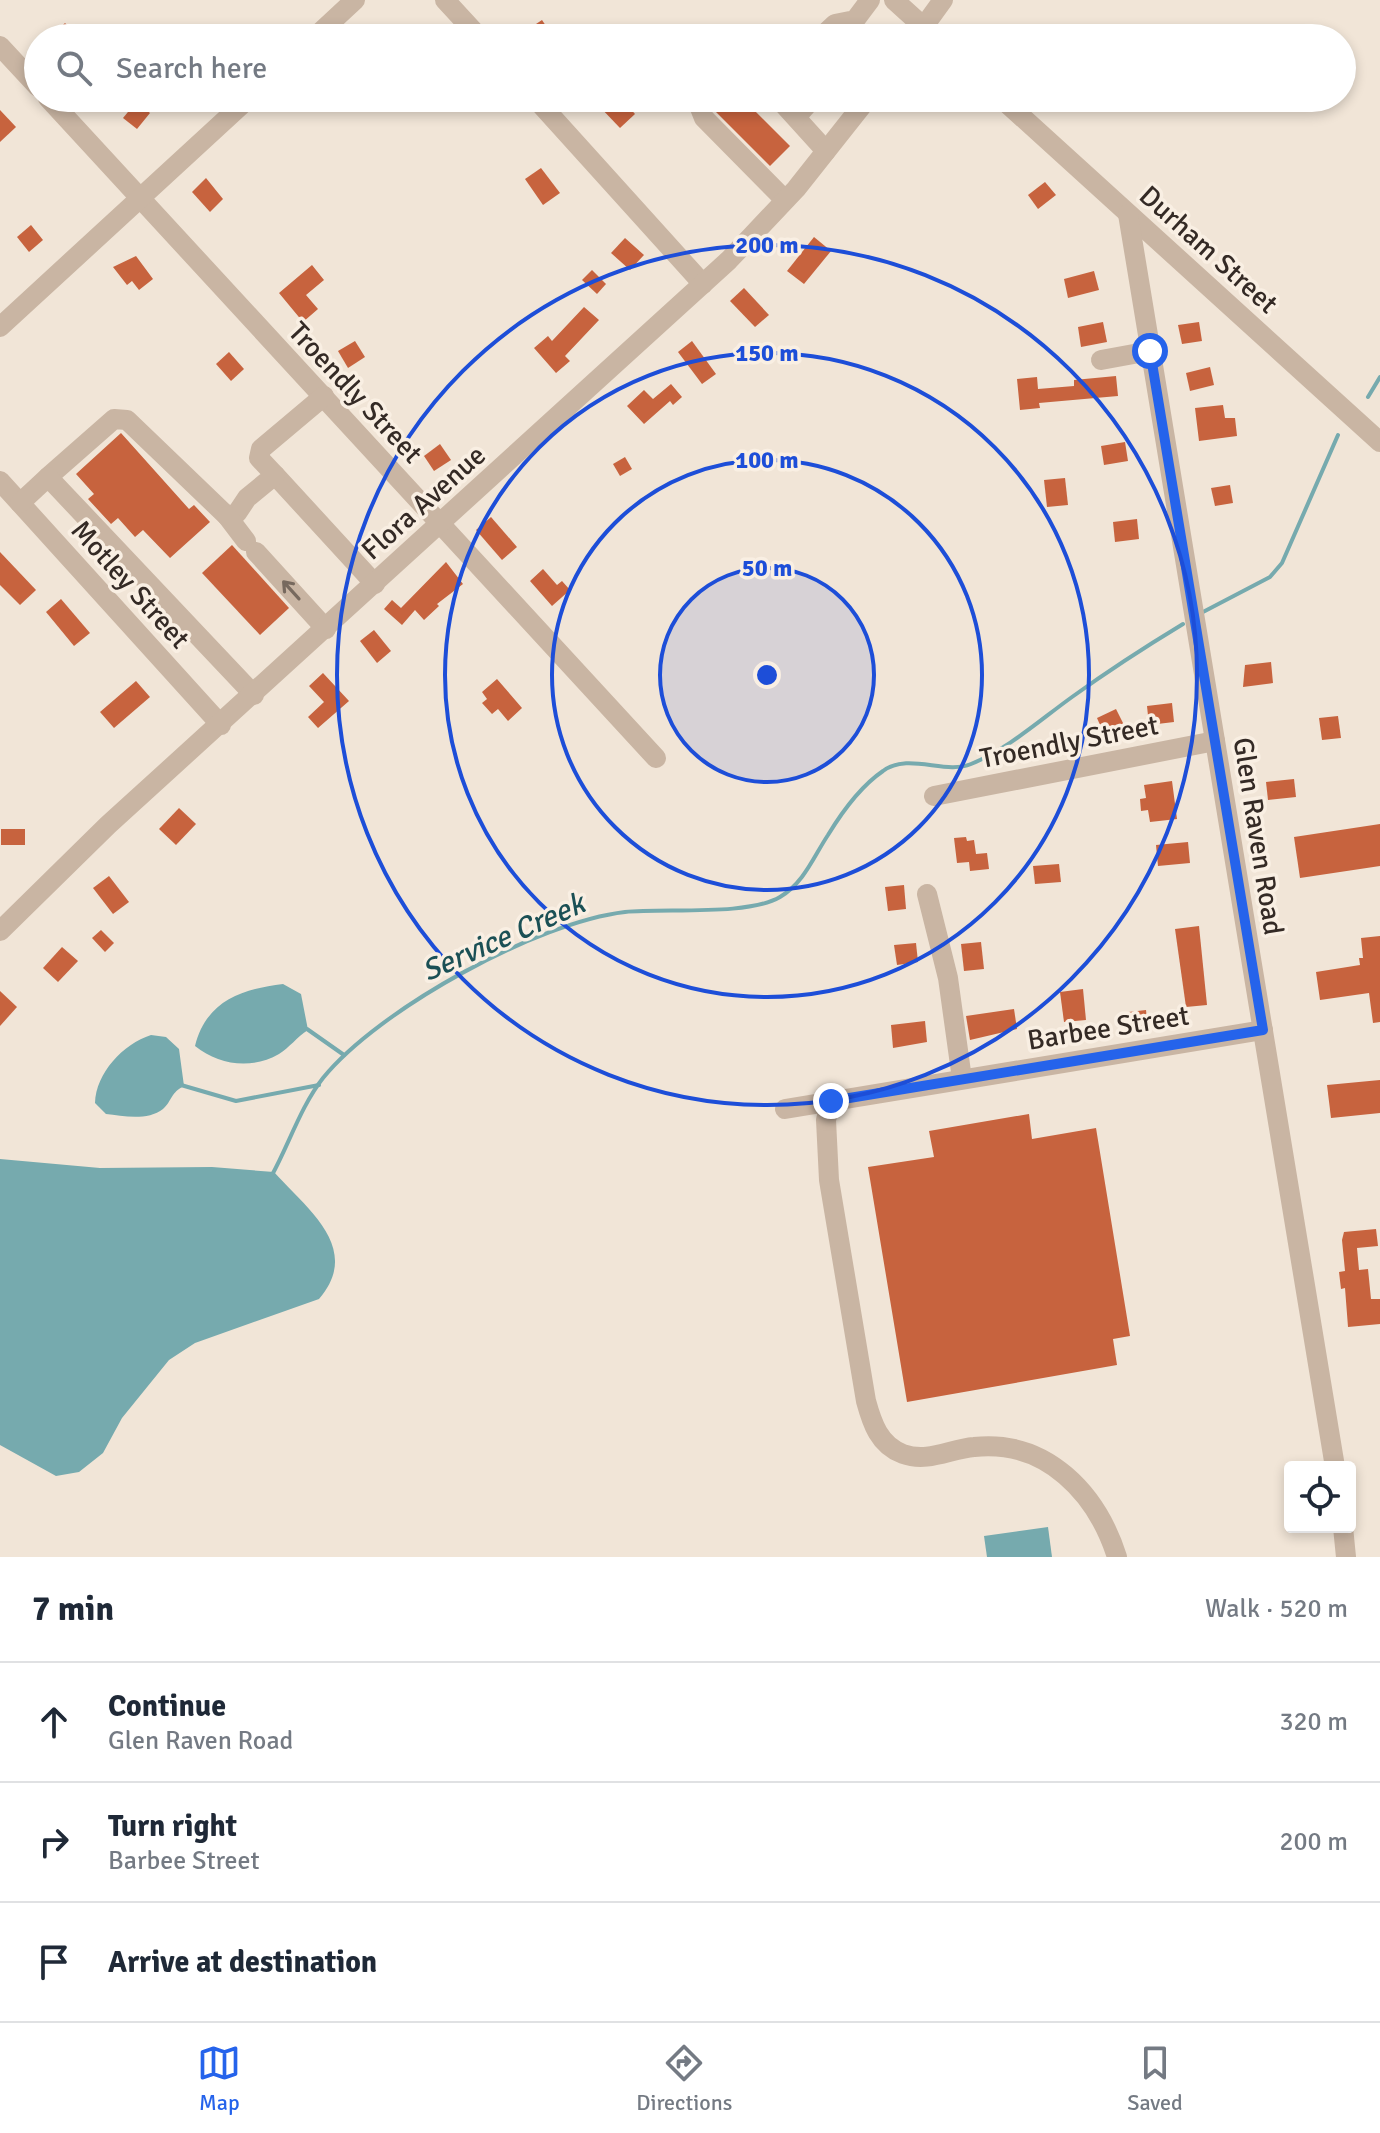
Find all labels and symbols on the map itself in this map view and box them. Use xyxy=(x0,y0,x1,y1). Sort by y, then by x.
street label: Durham Street xyxy=(1132,179,1285,321)
text: 200 m xyxy=(735,230,799,260)
street label: Troendly Street xyxy=(281,315,430,471)
route start xyxy=(1132,333,1168,369)
text: 150 m xyxy=(735,338,799,368)
street label: Flora Avenue xyxy=(355,438,493,567)
text: 100 m xyxy=(735,445,799,475)
street label: Motley Street xyxy=(64,514,197,656)
text: 50 m xyxy=(742,553,792,583)
one-way arrow xyxy=(282,581,300,601)
centre of rings xyxy=(753,661,781,689)
street label: Troendly Street xyxy=(977,708,1161,776)
street label: Glen Raven Road xyxy=(1226,735,1290,937)
water label: Service Creek xyxy=(416,884,593,990)
street label: Barbee Street xyxy=(1025,998,1192,1058)
route end xyxy=(813,1083,849,1119)

